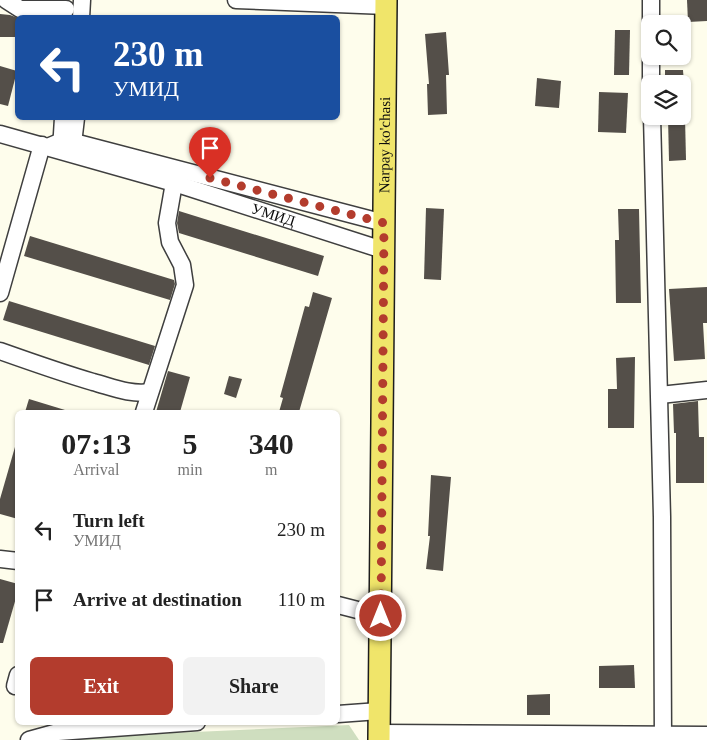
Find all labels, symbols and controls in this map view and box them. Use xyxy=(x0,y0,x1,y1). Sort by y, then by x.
map controls xyxy=(641,15,691,125)
button: search xyxy=(641,15,691,65)
icon: left xyxy=(30,35,95,100)
text: 230 m xyxy=(113,35,203,74)
button: layers xyxy=(641,75,691,125)
text: УМИД xyxy=(113,76,179,101)
street label: Narpay ko'chasi xyxy=(376,97,393,193)
pin xyxy=(189,127,231,178)
icon: arrive xyxy=(196,134,224,162)
street label: УМИД xyxy=(249,200,297,229)
text: 07:13 xyxy=(61,427,131,460)
text: 5 xyxy=(182,427,197,460)
text: 340 xyxy=(249,427,294,460)
text: Arrival xyxy=(73,461,119,478)
text: min xyxy=(178,461,202,478)
text: m xyxy=(265,461,277,478)
text: Turn left xyxy=(73,510,145,531)
icon: left xyxy=(30,516,58,544)
text: 230 m xyxy=(277,519,325,540)
text: УМИД xyxy=(73,532,121,549)
icon: arrive xyxy=(30,586,58,614)
text: Arrive at destination xyxy=(73,589,242,610)
text: 110 m xyxy=(278,589,325,610)
position arrow xyxy=(354,589,406,641)
button: Exit xyxy=(30,657,173,715)
button: Share xyxy=(183,657,325,715)

